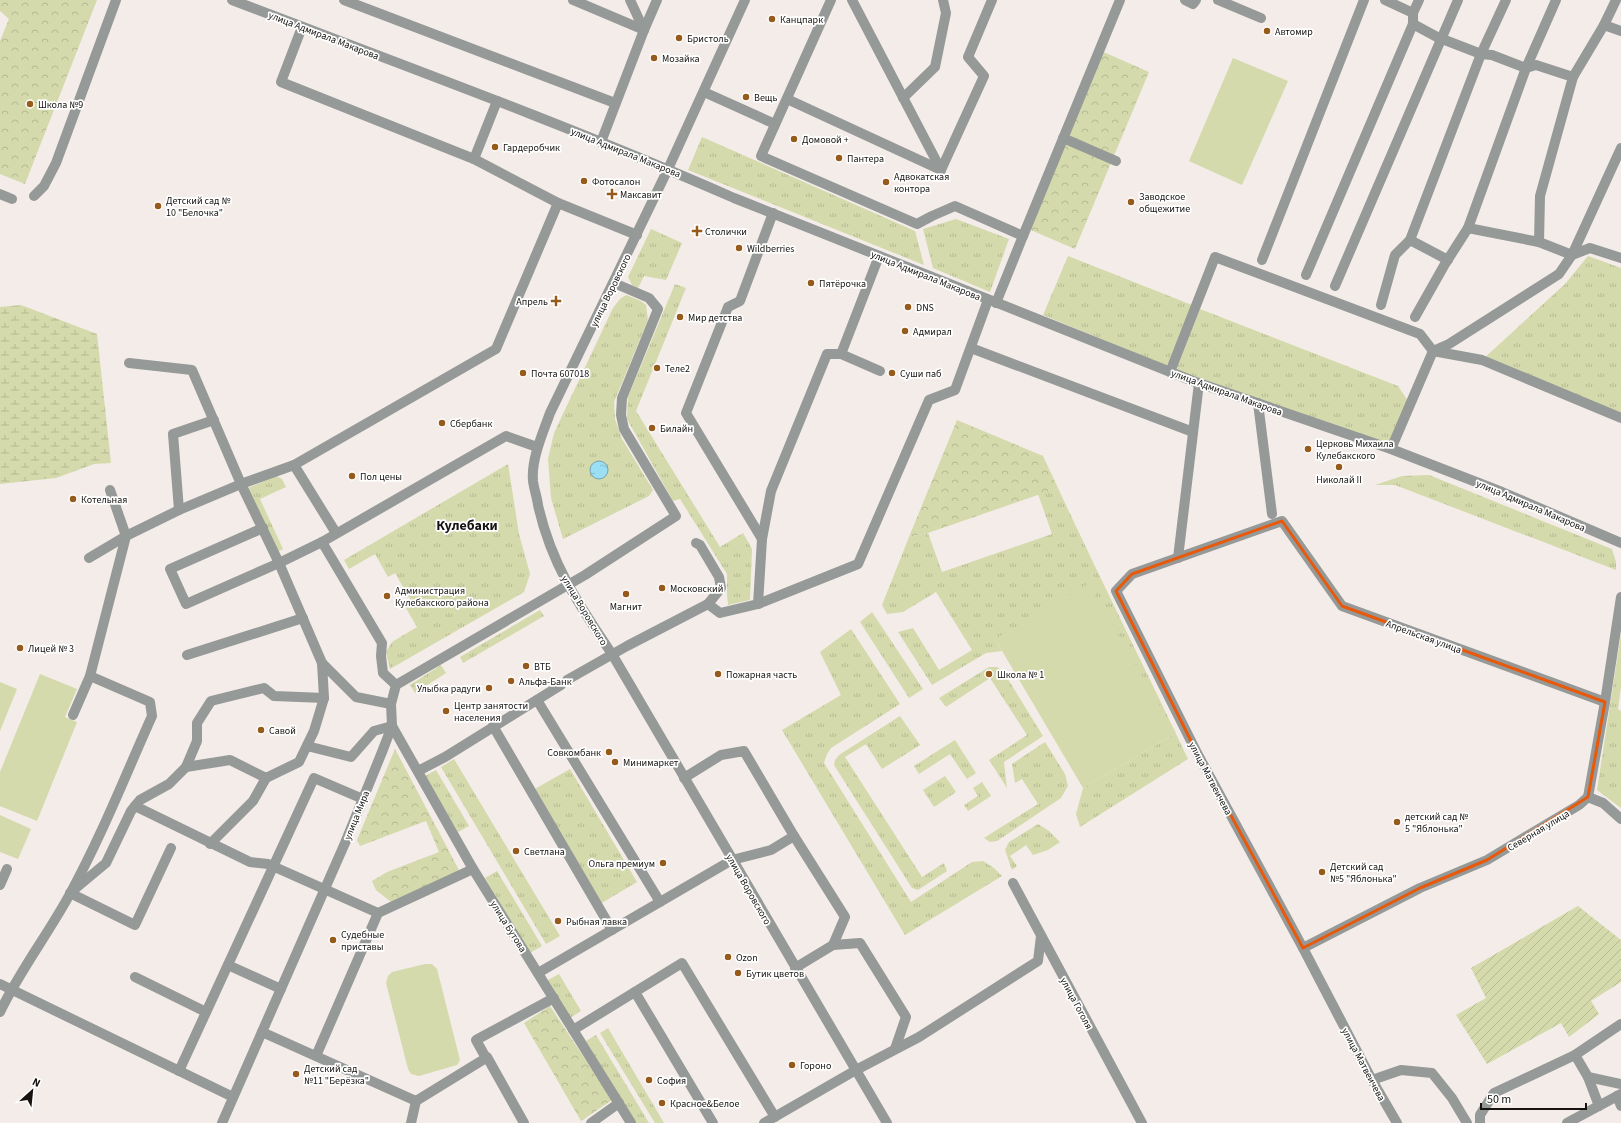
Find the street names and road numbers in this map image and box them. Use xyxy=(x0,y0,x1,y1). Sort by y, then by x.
street label: улица Адмирала Макарова xyxy=(266,8,381,63)
street label: улица Адмирала Макарова xyxy=(569,124,683,181)
street label: улица Адмирала Макарова xyxy=(869,247,983,304)
street label: улица Воровского xyxy=(587,252,635,329)
street label: улица Адмирала Макарова xyxy=(1169,366,1284,420)
street label: улица Адмирала Макарова xyxy=(1474,477,1587,535)
street label: улица Воровского xyxy=(558,573,611,648)
street label: Апрельская улица xyxy=(1384,617,1463,657)
street label: улица Матвеичева xyxy=(1185,739,1235,817)
street label: улица Мира xyxy=(341,789,373,842)
street label: Северная улица xyxy=(1505,807,1572,855)
street label: улица Воровского xyxy=(722,852,774,927)
street label: улица Бутова xyxy=(487,898,530,955)
street label: улица Гоголя xyxy=(1057,975,1096,1032)
street label: улица Матвеичева xyxy=(1338,1025,1388,1103)

